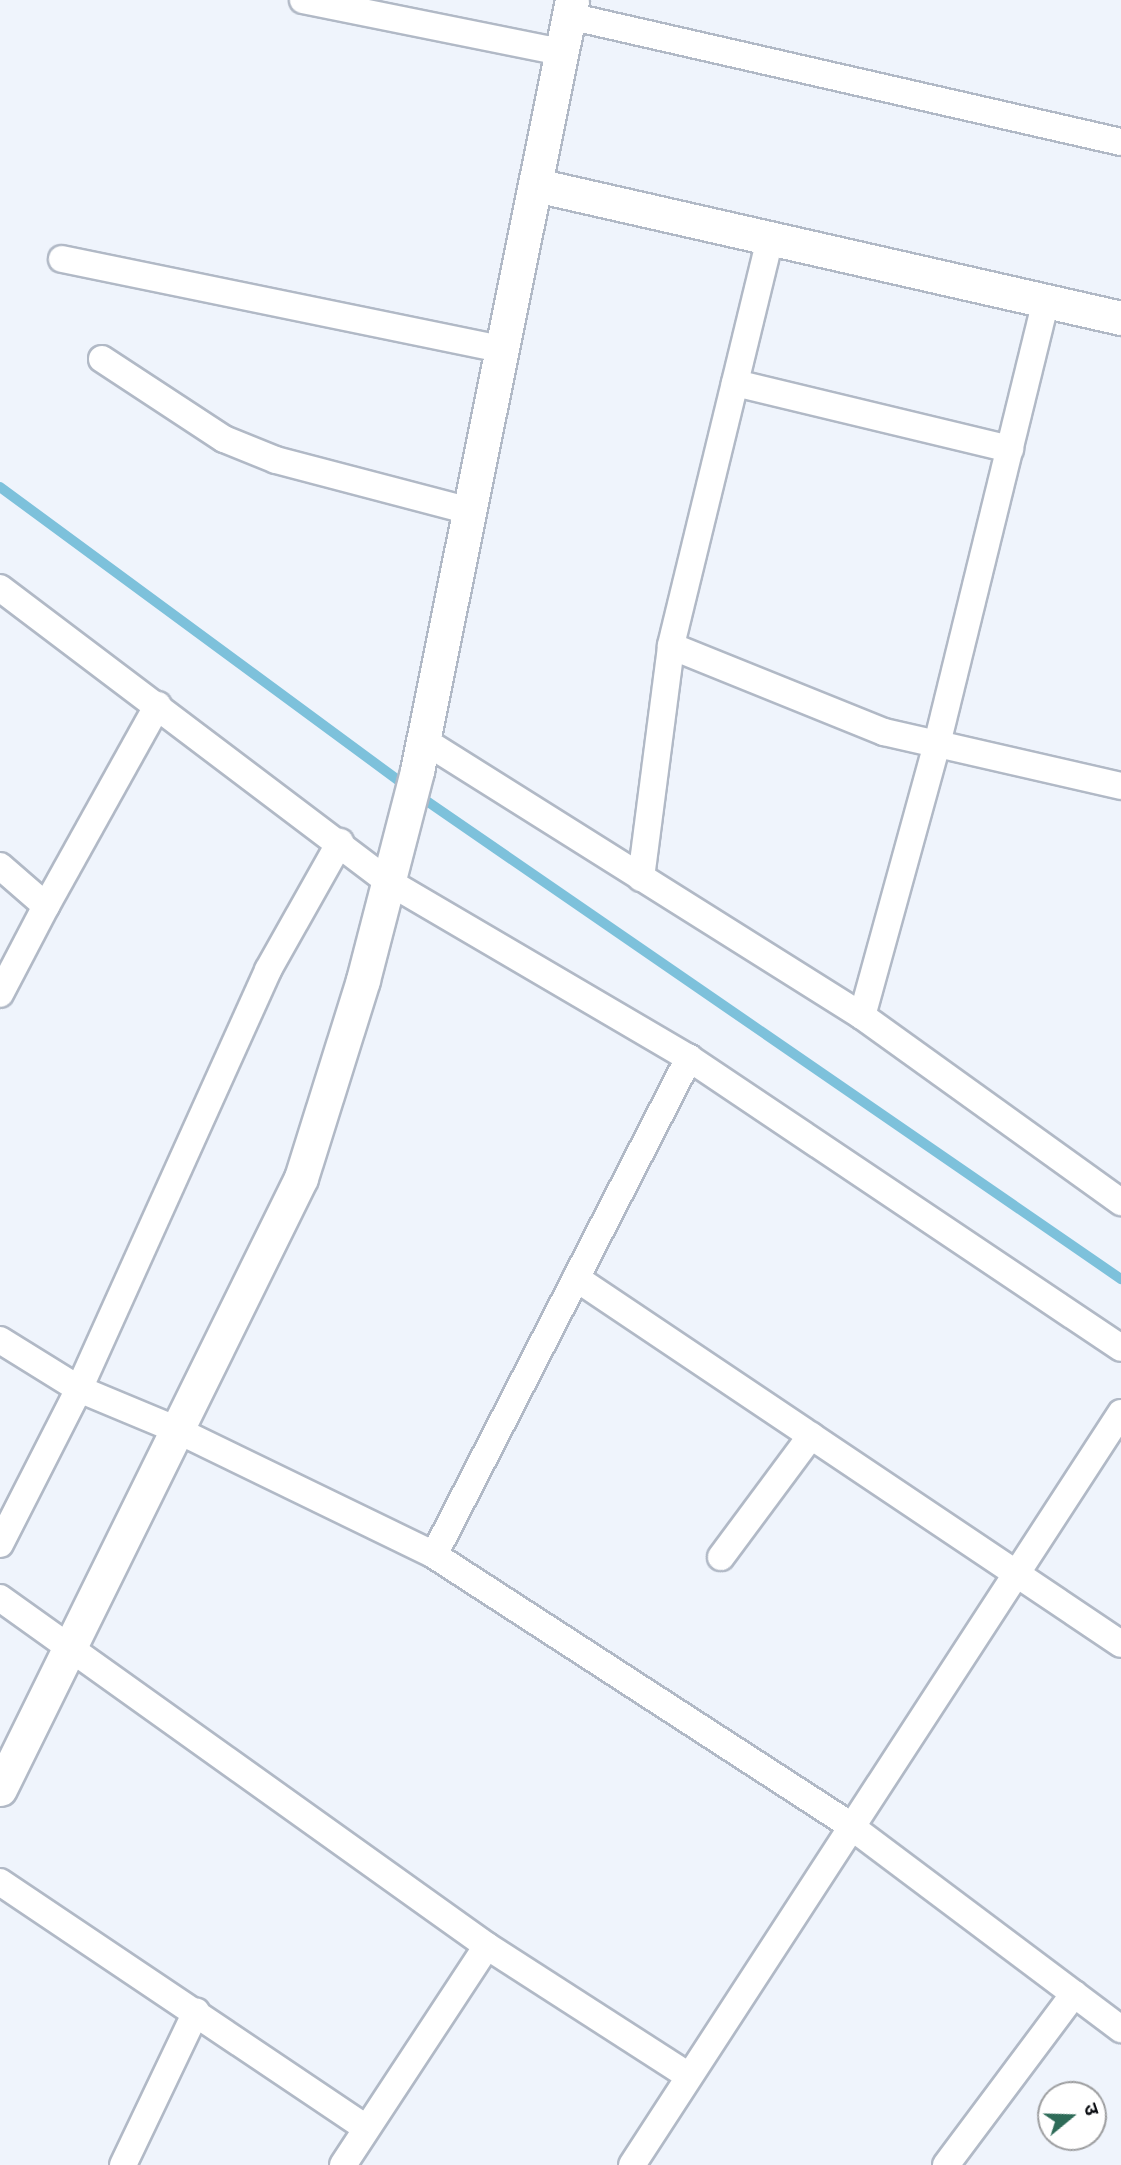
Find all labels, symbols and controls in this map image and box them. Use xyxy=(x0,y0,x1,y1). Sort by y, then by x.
north arrow xyxy=(1037,2081,1107,2151)
text: उ xyxy=(1075,2100,1106,2120)

